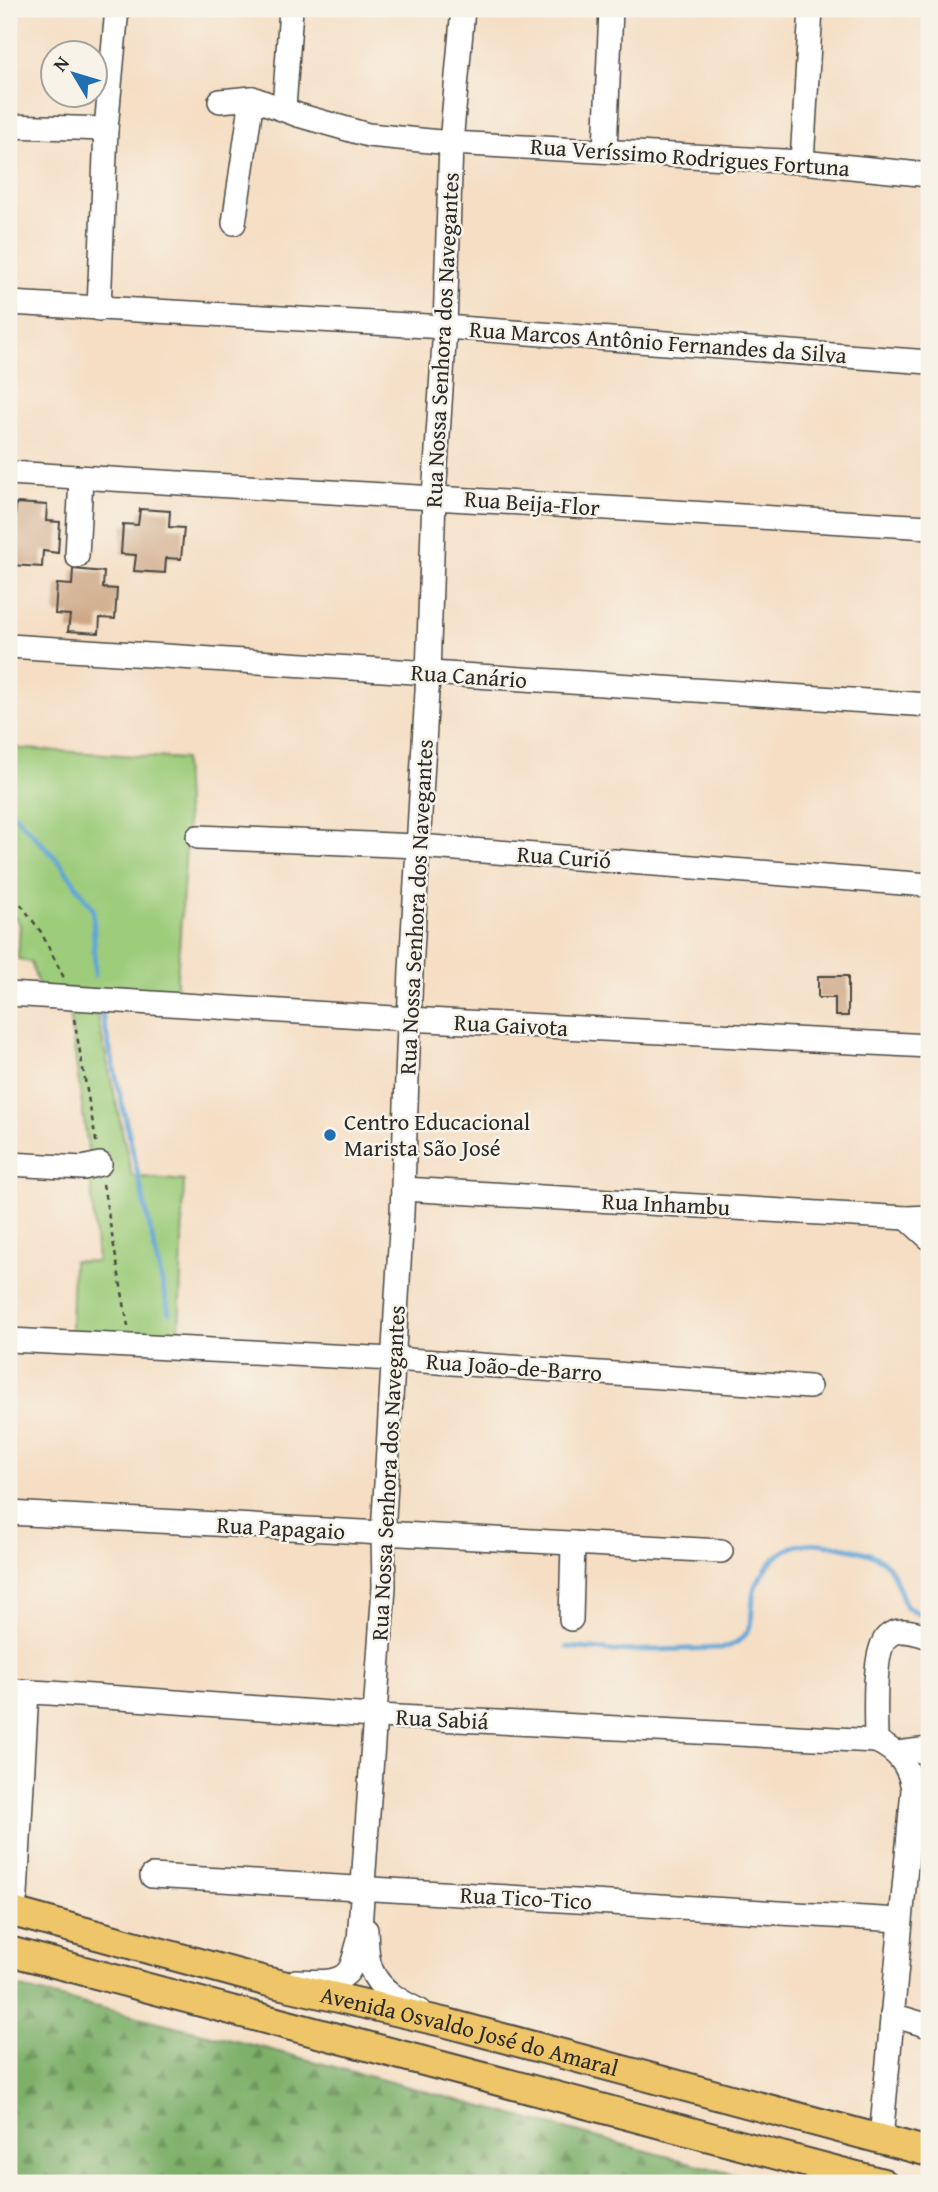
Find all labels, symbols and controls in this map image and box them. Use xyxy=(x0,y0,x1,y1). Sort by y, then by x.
north arrow xyxy=(38,38,108,108)
text: N xyxy=(46,50,76,77)
street label: Rua Veríssimo Rodrigues Fortuna xyxy=(529,129,851,184)
street label: Rua Nossa Senhora dos Navegantes xyxy=(416,171,467,509)
street label: Rua Marcos Antônio Fernandes da Silva xyxy=(468,312,848,371)
street label: Rua Beija-Flor xyxy=(463,481,601,524)
street label: Rua Canário xyxy=(410,655,528,696)
street label: Rua Nossa Senhora dos Navegantes xyxy=(390,738,441,1076)
street label: Rua Curió xyxy=(516,837,612,876)
street label: Rua Gaivota xyxy=(453,1005,569,1044)
place label: Centro Educacional Marista São José xyxy=(344,1105,530,1164)
marker: Centro Educacional Marista São José xyxy=(322,1127,338,1143)
street label: Rua Inhambu xyxy=(601,1184,732,1223)
street label: Rua Nossa Senhora dos Navegantes xyxy=(362,1304,413,1642)
street label: Rua João-de-Barro xyxy=(425,1344,603,1389)
street label: Rua Papagaio xyxy=(216,1508,346,1547)
street label: Rua Sabiá xyxy=(395,1700,489,1737)
street label: Rua Tico-Tico xyxy=(459,1878,593,1917)
street label: Avenida Osvaldo José do Amaral xyxy=(317,1977,622,2084)

